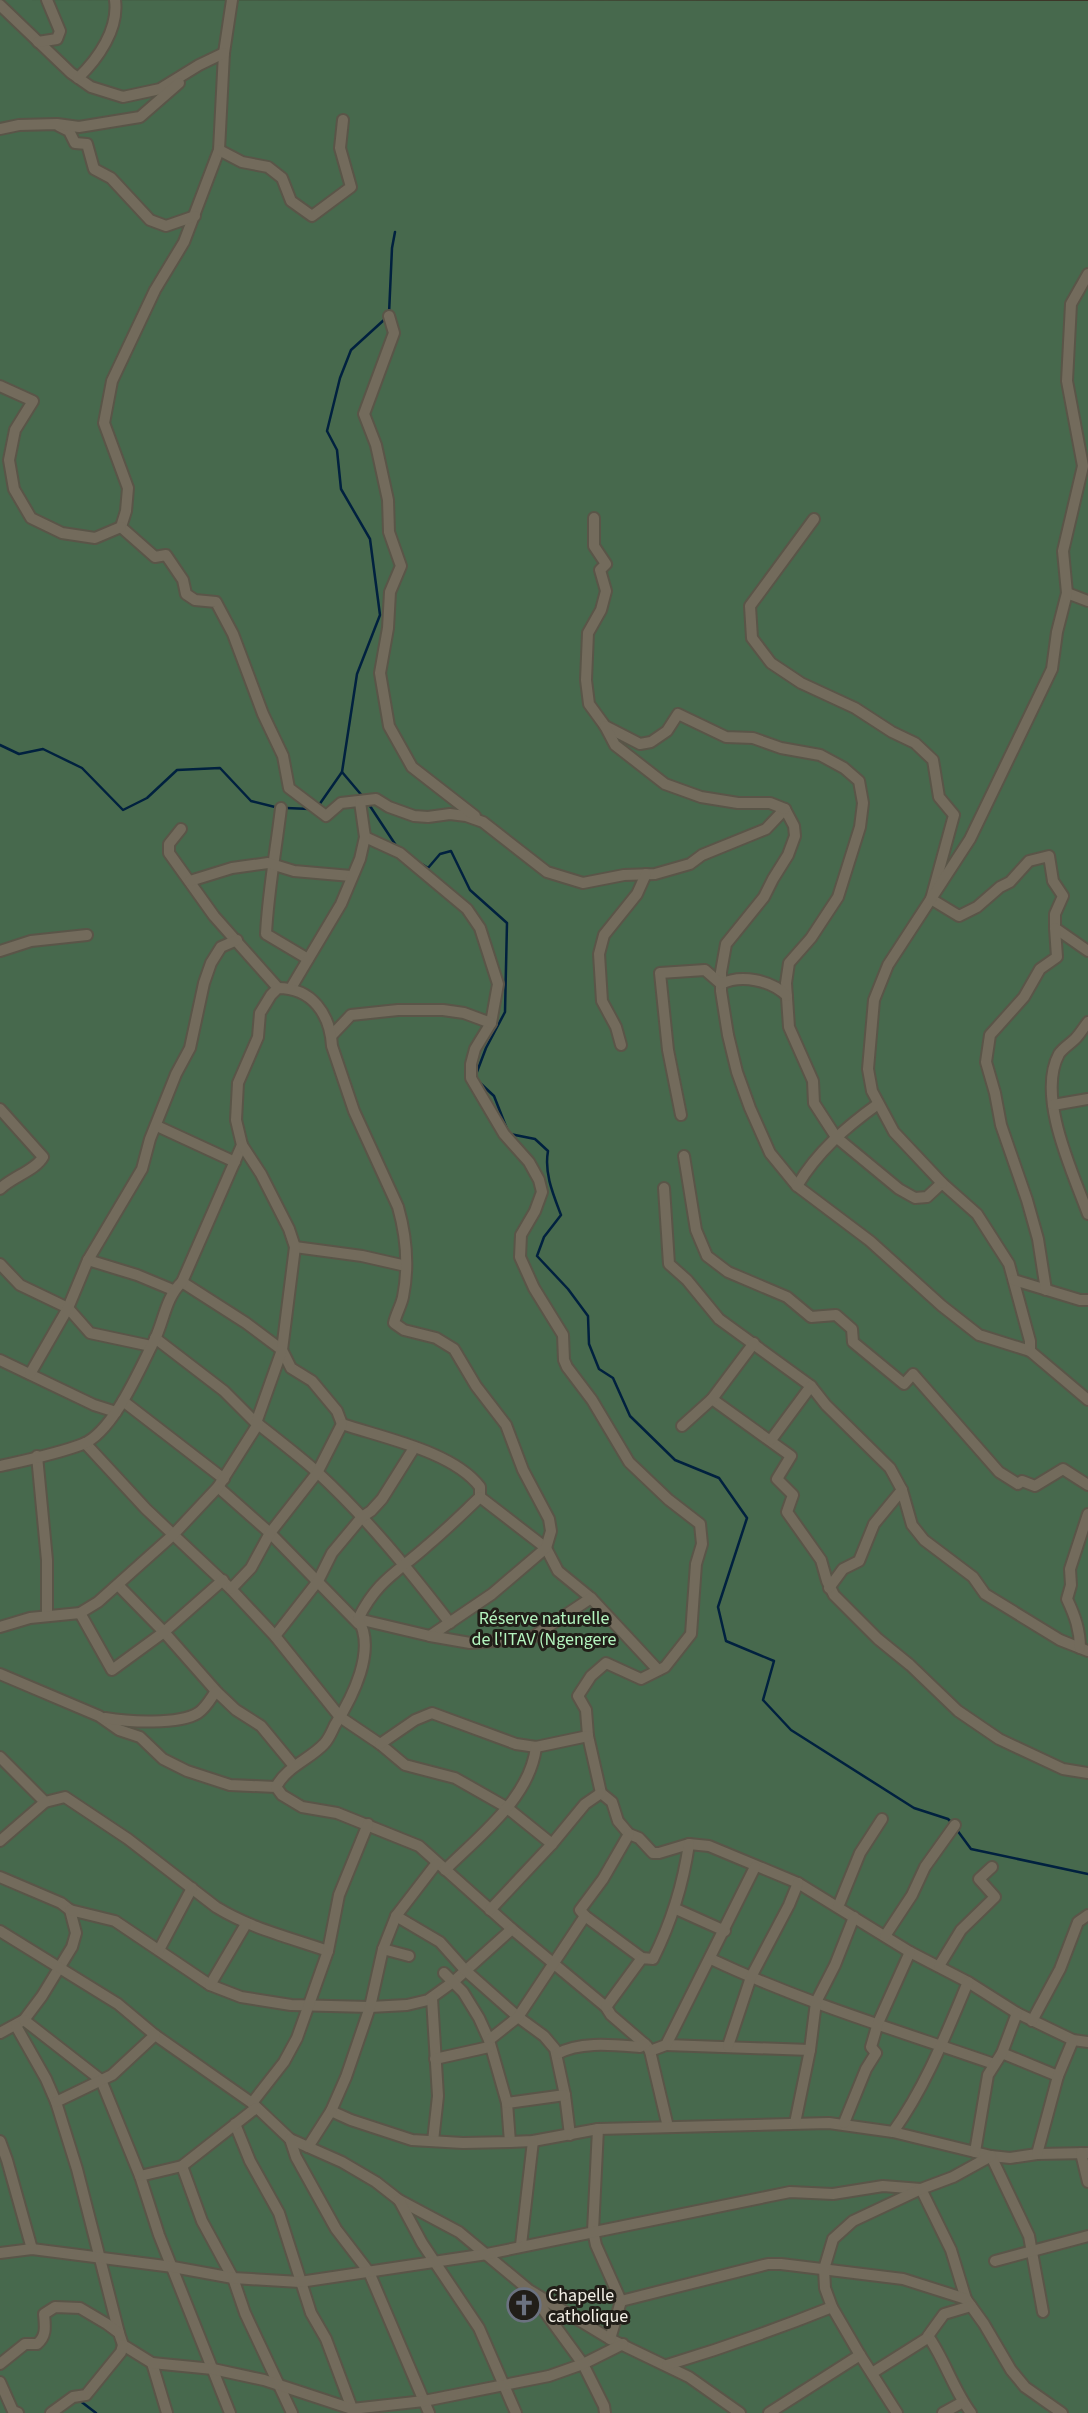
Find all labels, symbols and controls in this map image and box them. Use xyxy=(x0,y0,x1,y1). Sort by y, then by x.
park label: Réserve naturelle de l'ITAV (Ngengere xyxy=(471,1606,617,1652)
place label: Chapelle catholique xyxy=(548,2283,628,2329)
church icon: Chapelle catholique xyxy=(505,2286,543,2324)

